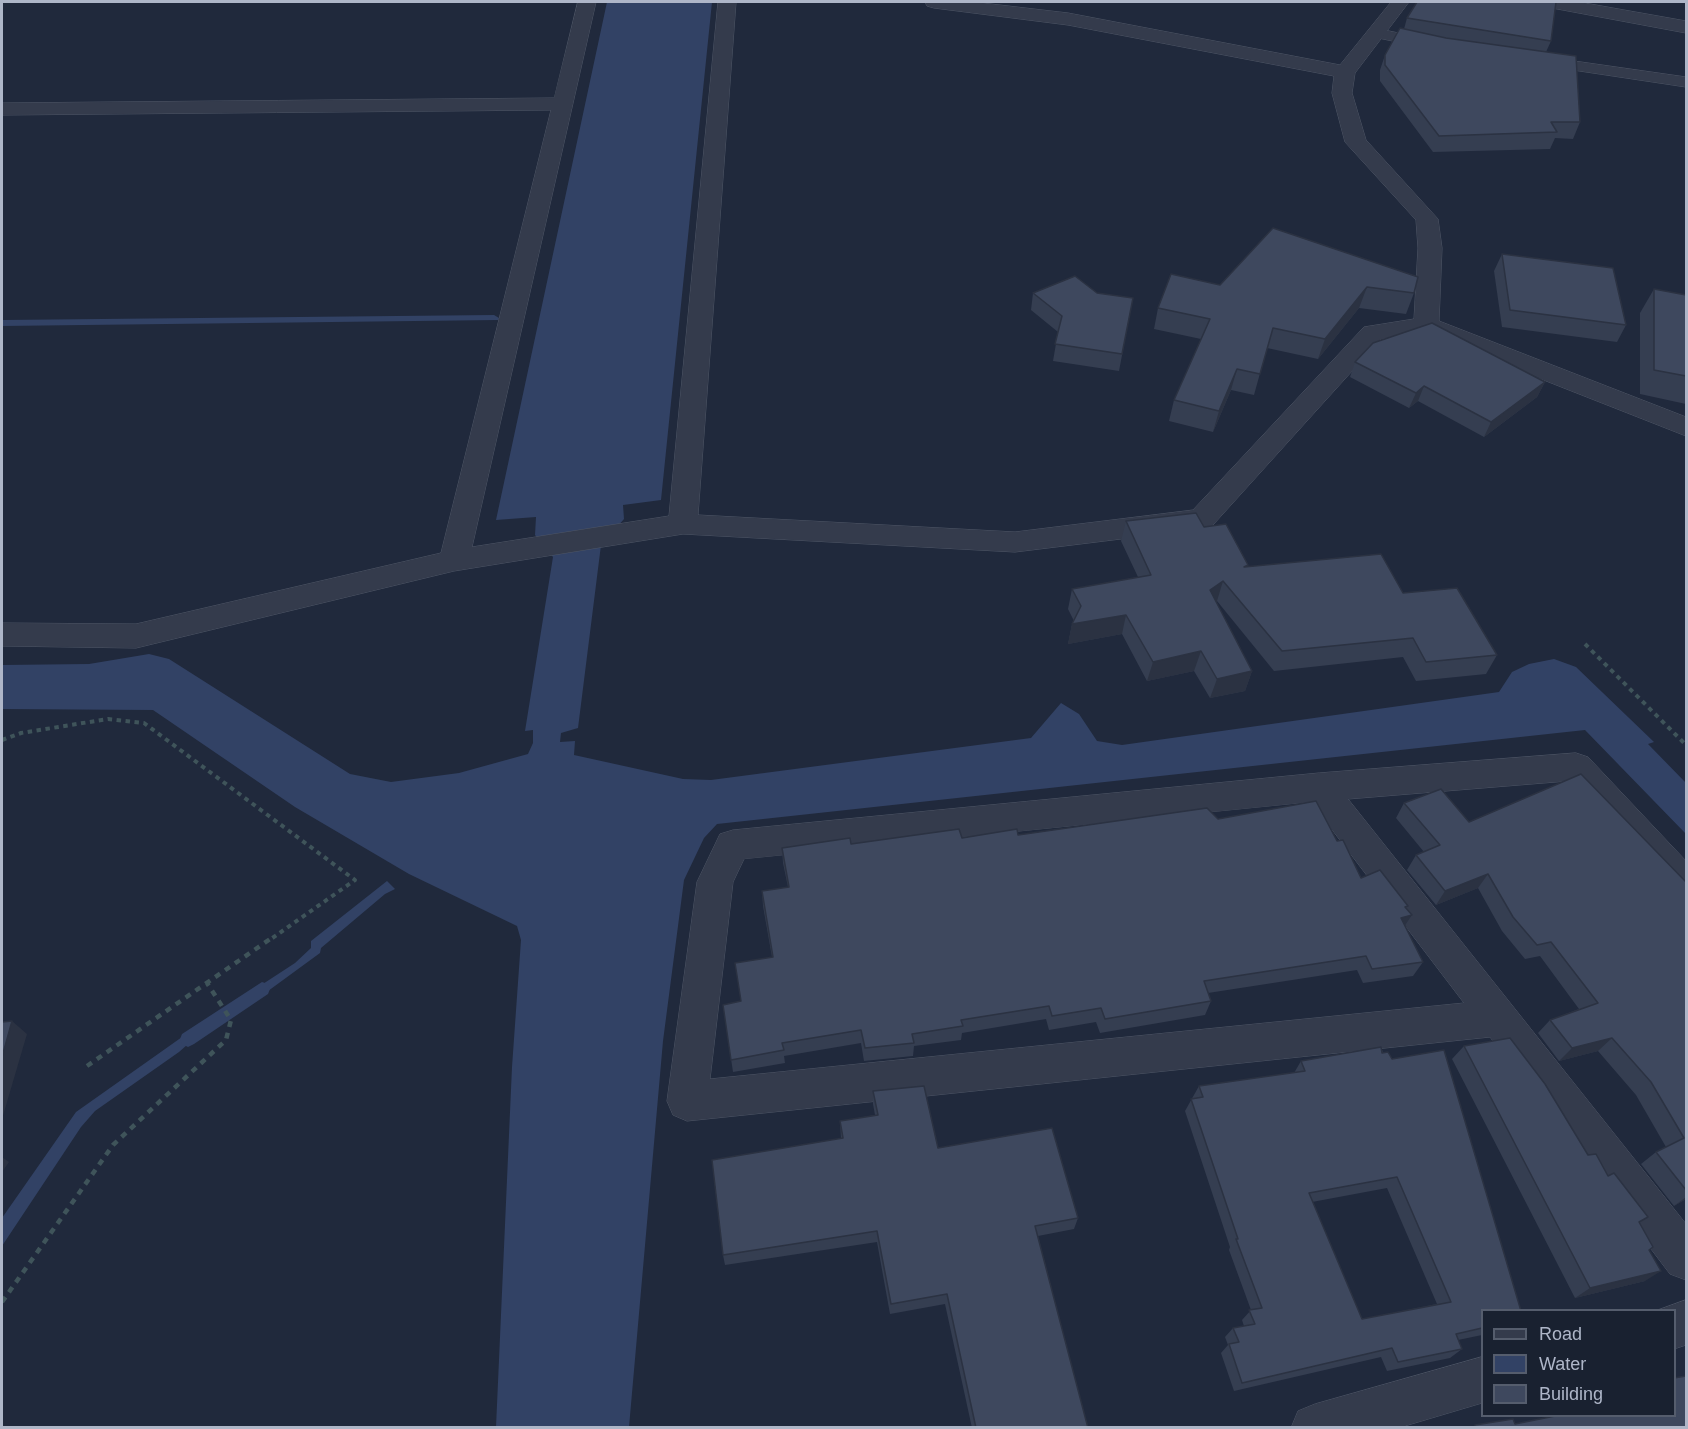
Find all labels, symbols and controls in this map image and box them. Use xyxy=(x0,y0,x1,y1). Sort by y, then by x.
legend xyxy=(1481,1309,1676,1417)
text: Road xyxy=(1539,1324,1582,1344)
text: Water xyxy=(1539,1354,1586,1374)
text: Building xyxy=(1539,1384,1603,1404)

